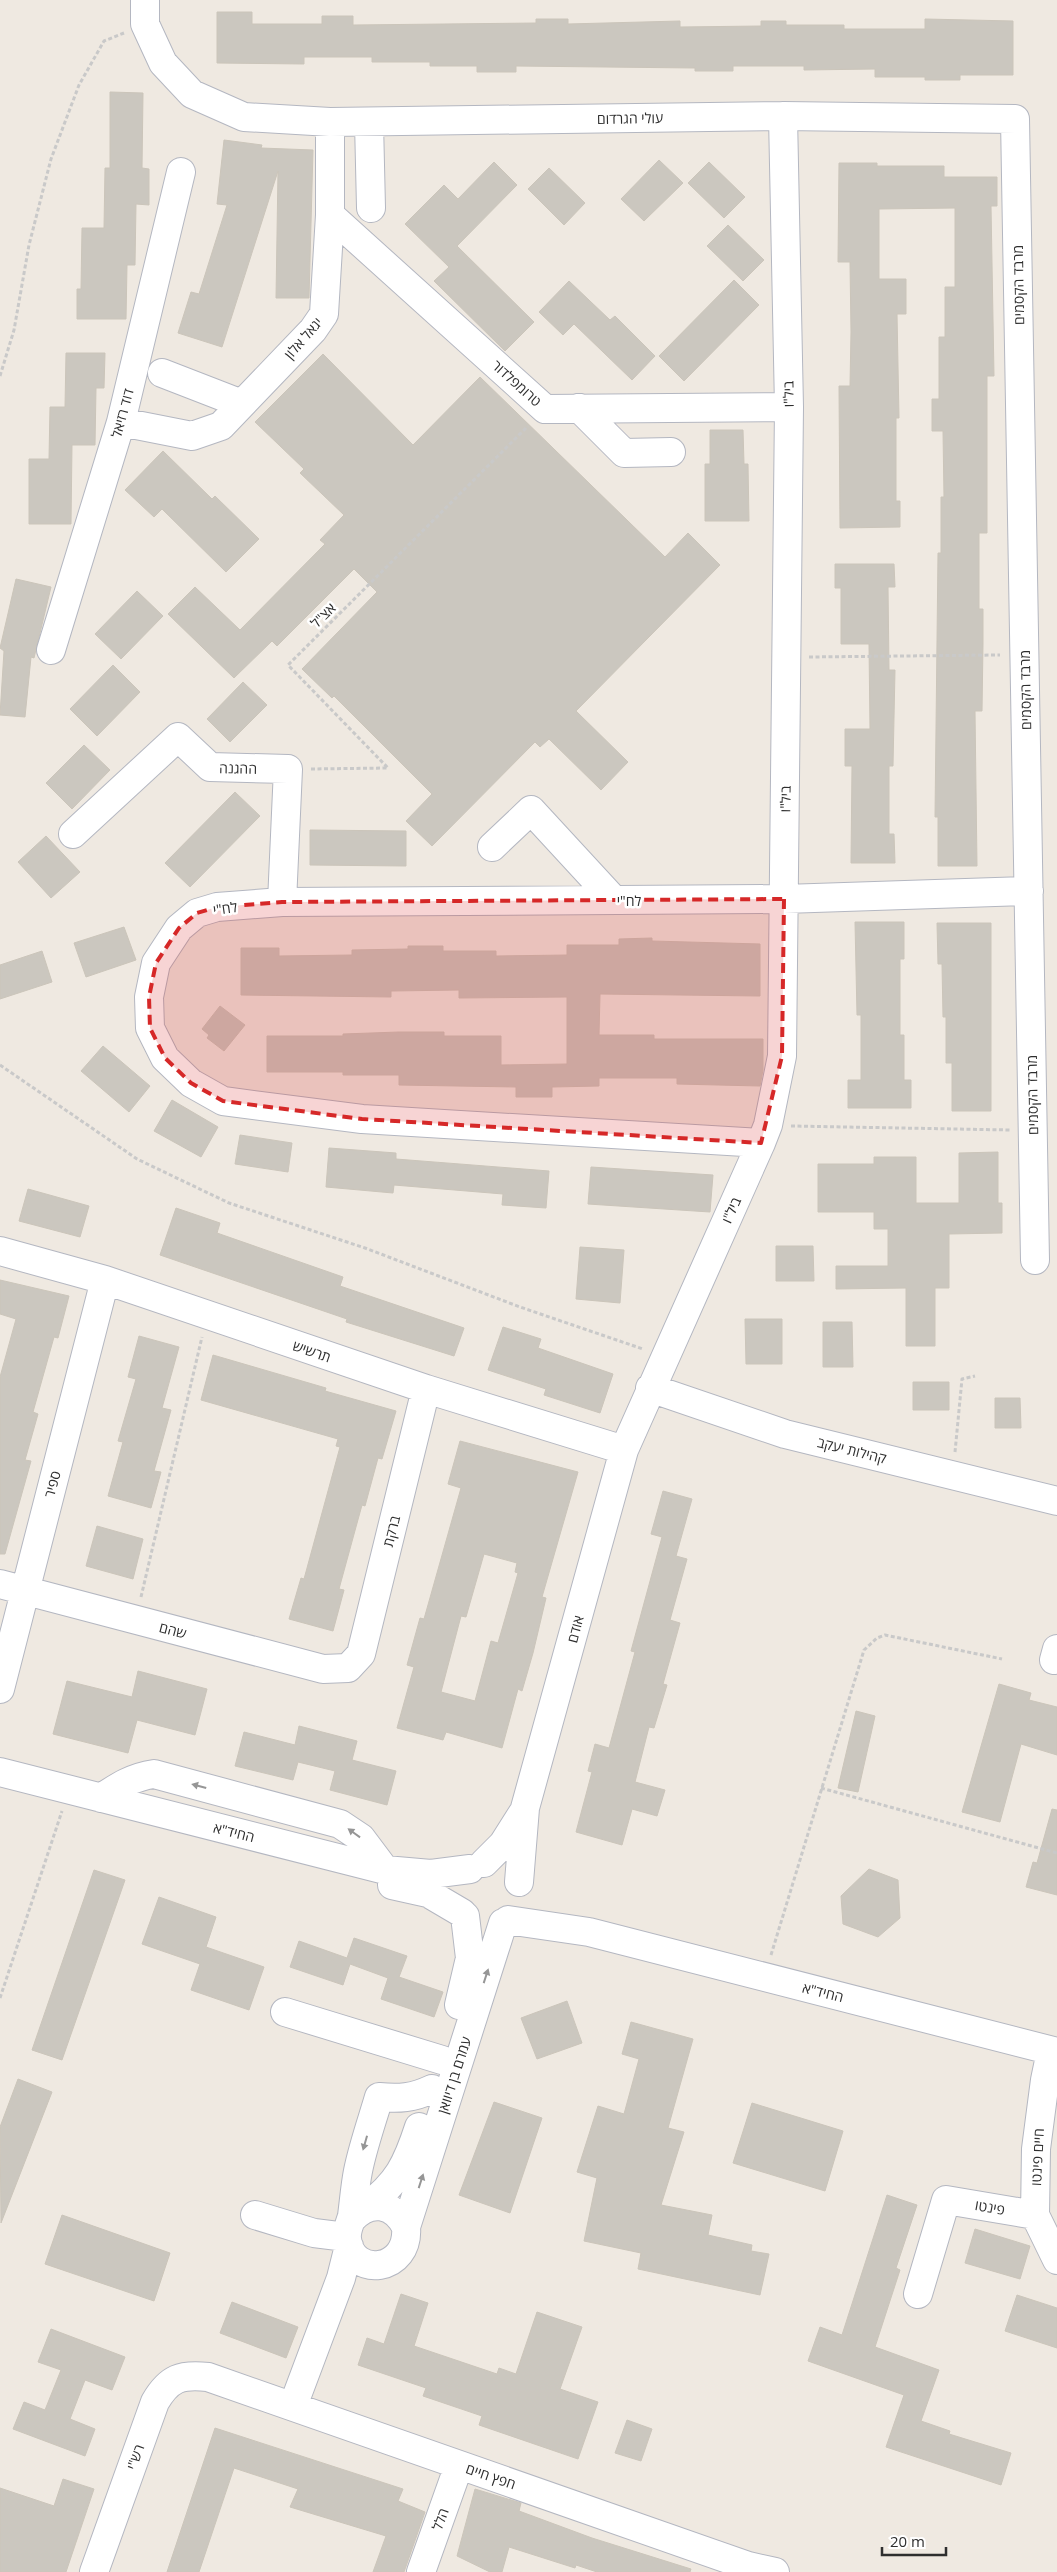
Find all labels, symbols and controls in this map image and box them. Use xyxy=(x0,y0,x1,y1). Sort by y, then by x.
street label: עולי הגרדום xyxy=(597,108,663,128)
street label: מרבד הקסמים xyxy=(1008,245,1028,325)
street label: יגאל אלון xyxy=(280,313,326,363)
street label: טרומפלדור xyxy=(488,356,546,411)
street label: ביל"ו xyxy=(778,380,798,407)
street label: דוד רזיאל xyxy=(106,386,138,440)
street label: אצ"ל xyxy=(306,598,340,632)
street label: מרבד הקסמים xyxy=(1015,650,1035,730)
street label: ההגנה xyxy=(219,758,257,778)
street label: ביל"ו xyxy=(775,785,795,812)
street label: לח"י xyxy=(617,891,641,910)
street label: לח"י xyxy=(212,897,239,919)
street label: מרבד הקסמים xyxy=(1022,1055,1042,1135)
street label: ביל"ו xyxy=(717,1193,745,1226)
street label: תרשיש xyxy=(290,1336,334,1366)
street label: קהילות יעקב xyxy=(815,1432,889,1468)
street label: ספיר xyxy=(39,1468,65,1500)
street label: ברקת xyxy=(378,1513,404,1549)
street label: אודם xyxy=(562,1613,588,1645)
street label: שהם xyxy=(157,1617,189,1643)
one-way arrow xyxy=(192,1782,207,1790)
street label: החיד"א xyxy=(211,1818,257,1846)
one-way arrow xyxy=(347,1828,361,1838)
one-way arrow xyxy=(483,1968,490,1983)
street label: החיד"א xyxy=(800,1978,846,2006)
street label: עמרם בן דיוואן xyxy=(433,2034,475,2116)
street label: חיים פינטו xyxy=(1026,2128,1048,2186)
one-way arrow xyxy=(361,2136,369,2151)
one-way arrow xyxy=(418,2173,425,2188)
street label: פינטו xyxy=(974,2195,1006,2219)
street label: רש"י xyxy=(122,2442,148,2472)
street label: חפץ חיים xyxy=(463,2459,519,2493)
street label: הלל xyxy=(427,2505,453,2533)
scale bar xyxy=(882,2524,946,2556)
text: 20 m xyxy=(890,2531,925,2551)

